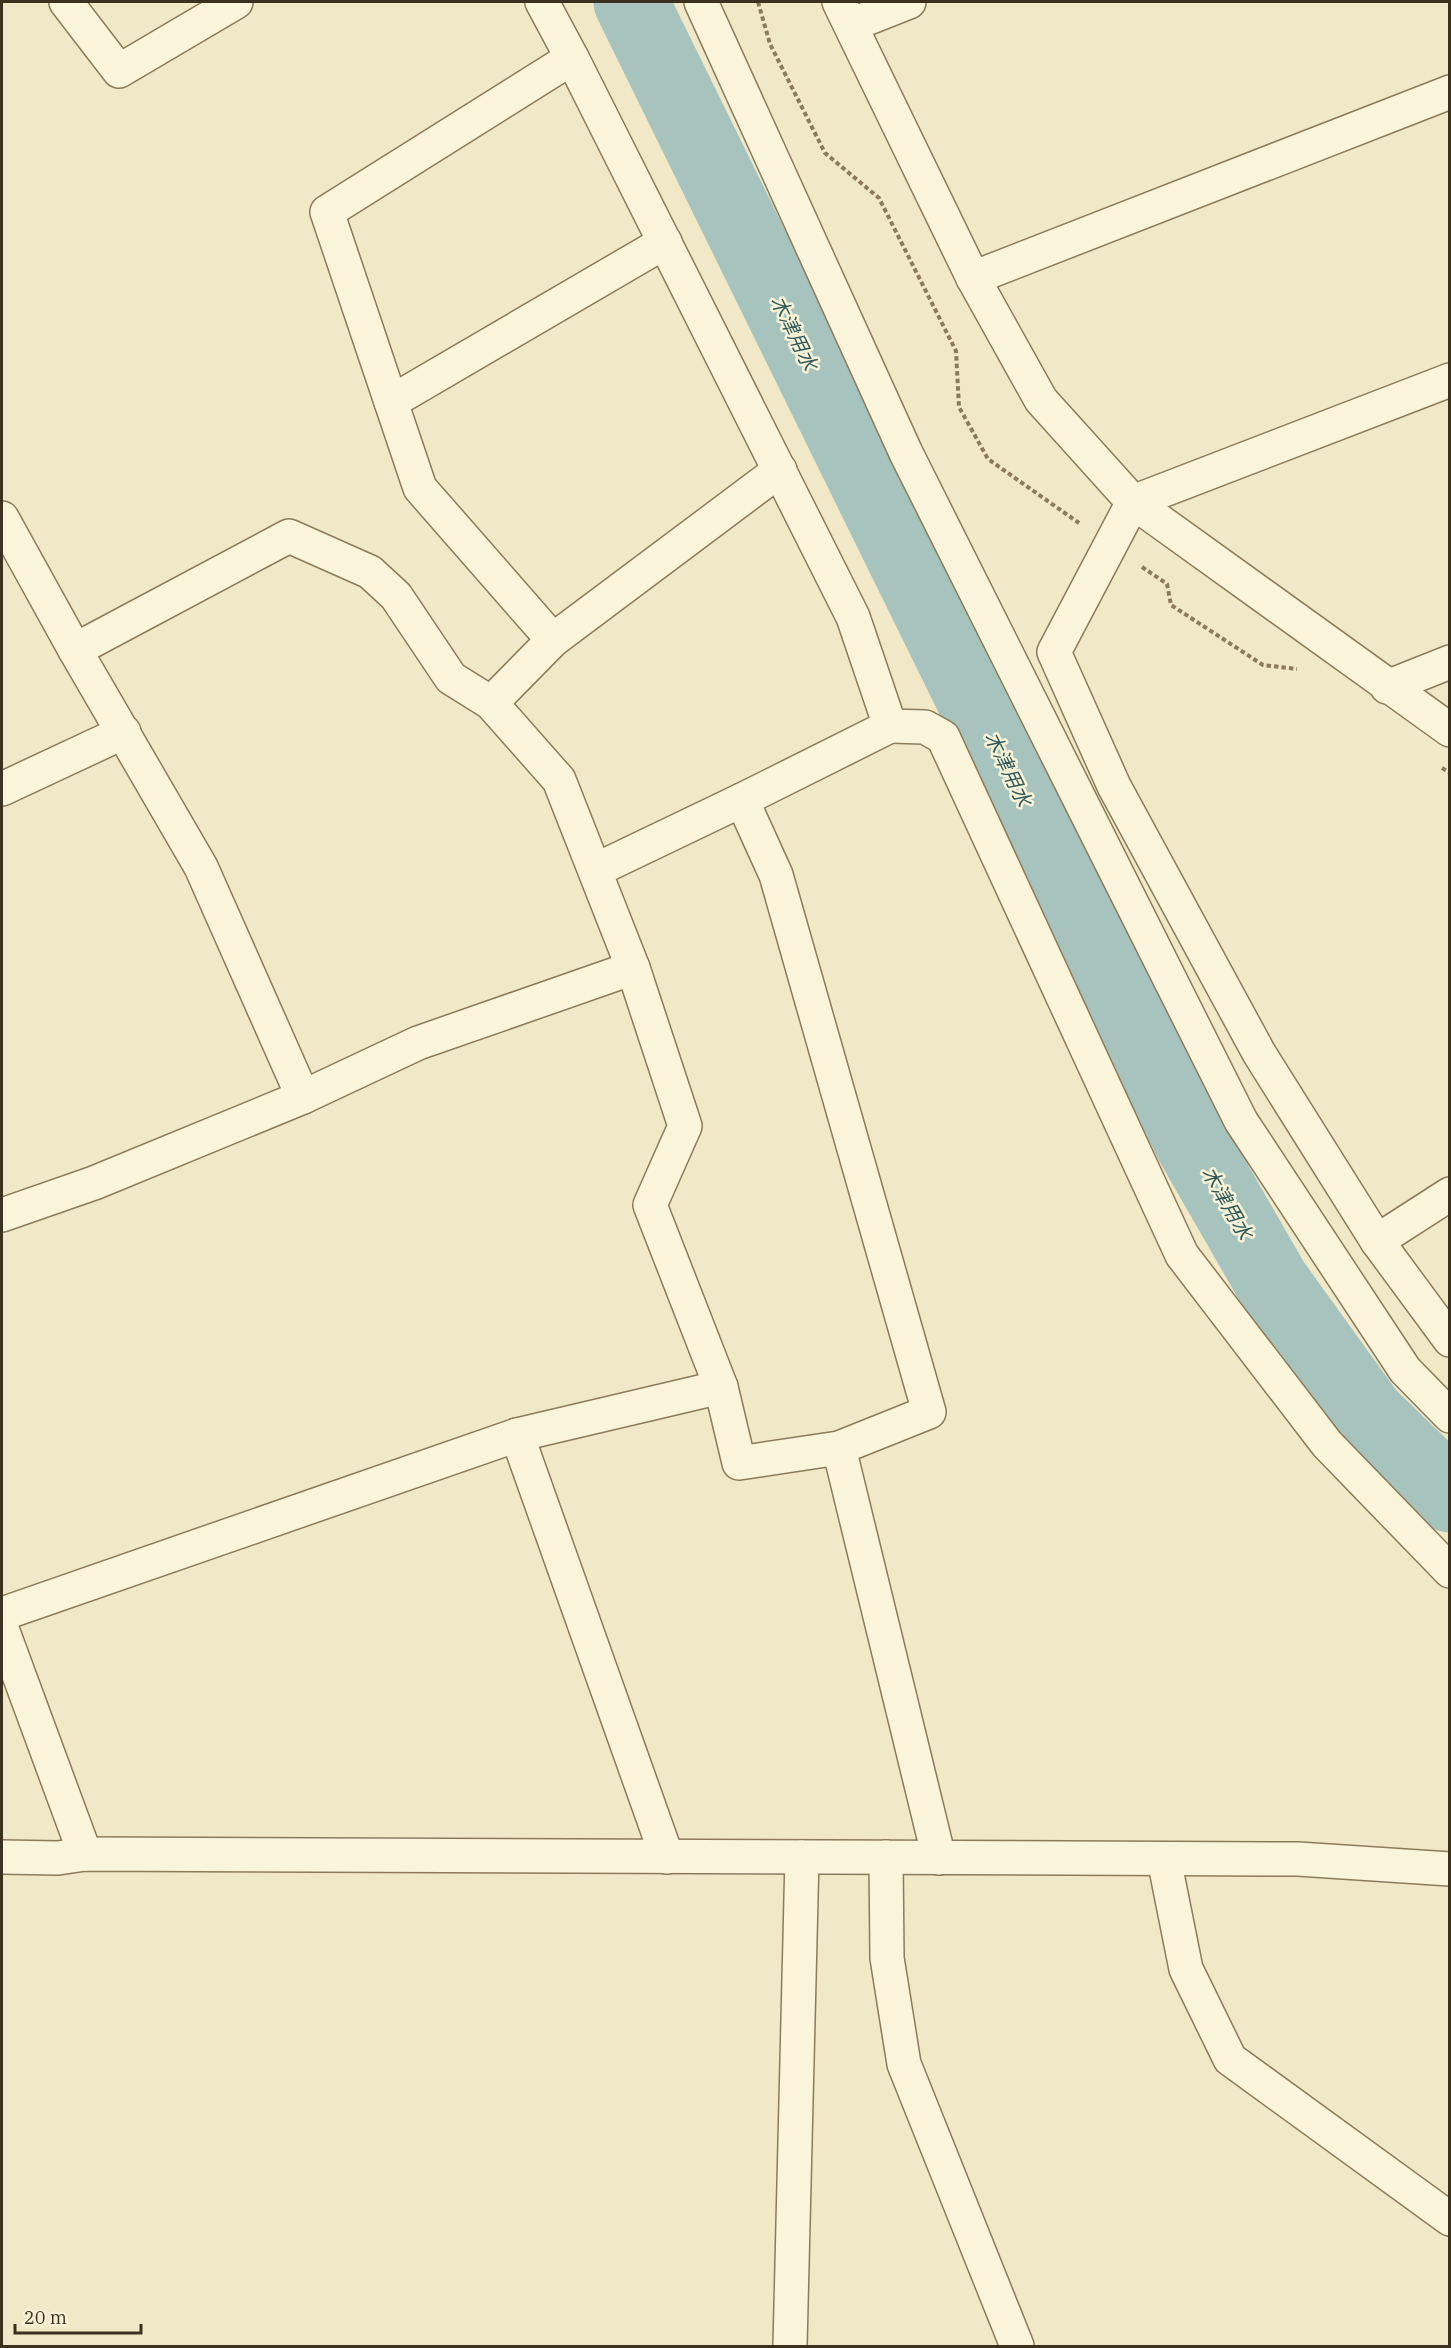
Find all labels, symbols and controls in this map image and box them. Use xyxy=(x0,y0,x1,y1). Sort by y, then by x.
water label: 木津用水 xyxy=(765,291,825,376)
water label: 木津用水 xyxy=(979,727,1039,812)
water label: 木津用水 xyxy=(1196,1161,1260,1246)
scale bar xyxy=(15,2297,141,2335)
text: 20 m xyxy=(24,2306,67,2329)

